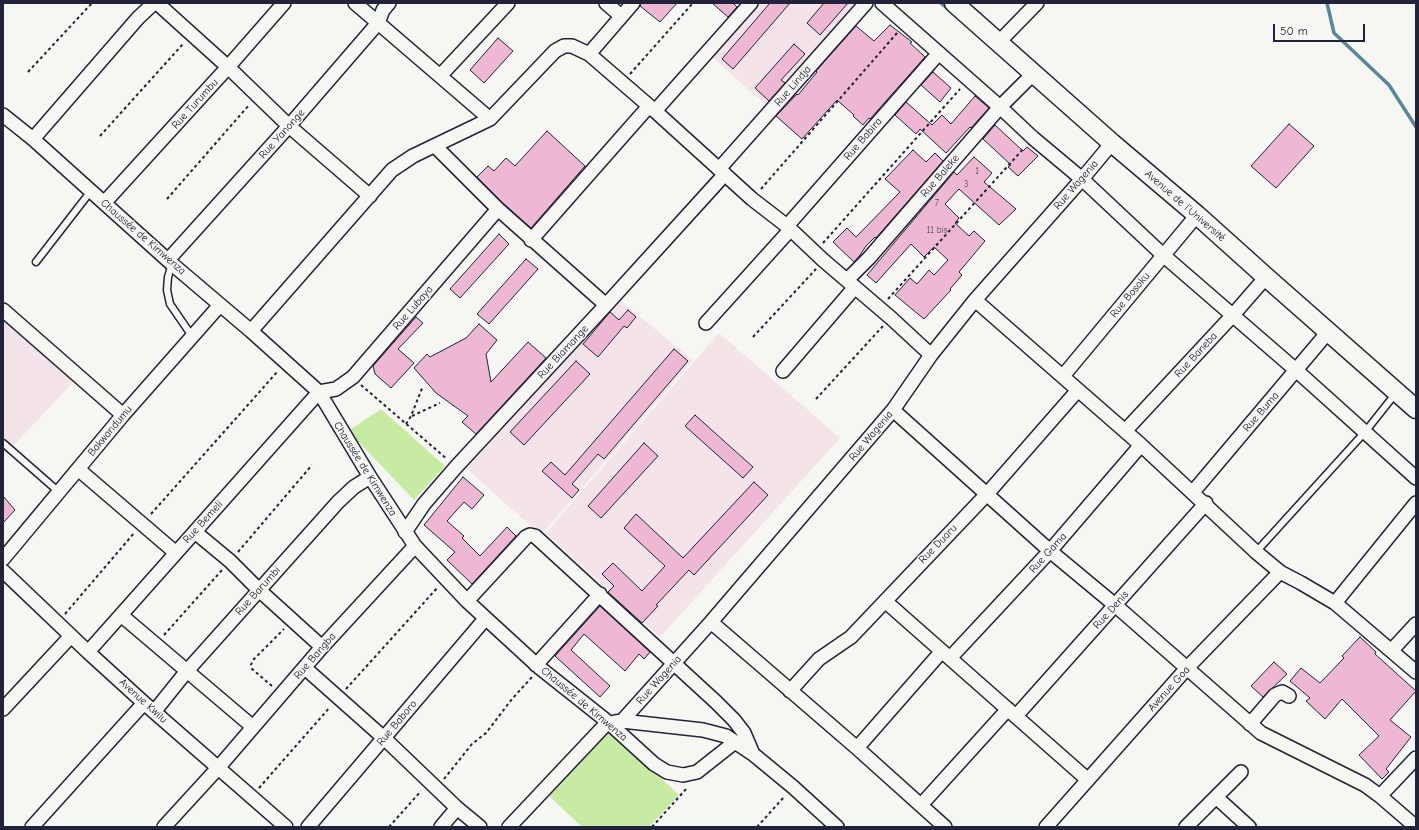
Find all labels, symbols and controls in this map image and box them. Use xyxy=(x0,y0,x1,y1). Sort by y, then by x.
scale bar xyxy=(1275,16,1367,42)
text: 50 m xyxy=(1280,24,1308,38)
street label: Rue Lindja xyxy=(772,63,814,109)
street label: Rue Turumbu xyxy=(169,76,221,132)
street label: Rue Yanonge xyxy=(256,106,308,162)
street label: Rue Babira xyxy=(841,115,885,163)
street label: Rue Baleke xyxy=(918,152,962,200)
street label: Rue Wagenia xyxy=(1051,157,1101,213)
house number: 1 xyxy=(975,166,979,176)
street label: Avenue de l’Université xyxy=(1142,167,1228,245)
house number: 3 xyxy=(964,179,968,189)
street label: Chaussée de Kimwenza xyxy=(98,196,188,278)
house number: 7 xyxy=(935,198,939,208)
house number: 11 bis xyxy=(927,225,947,235)
street label: Rue Bosoku xyxy=(1107,270,1153,320)
street label: Rue Lubaya xyxy=(390,283,436,333)
street label: Rue Biamange xyxy=(535,322,591,382)
street label: Rue Baneba xyxy=(1172,330,1220,380)
street label: Rue Buma xyxy=(1240,389,1282,435)
street label: Bakwandumu xyxy=(85,403,135,459)
street label: Rue Wagenia xyxy=(846,408,896,464)
street label: Chaussée de Kimwenza xyxy=(331,419,399,519)
street label: Rue Bemeli xyxy=(180,498,226,546)
street label: Rue Duaru xyxy=(916,522,960,566)
street label: Rue Gama xyxy=(1026,530,1070,576)
street label: Rue Barumbi xyxy=(233,564,283,618)
street label: Rue Denis xyxy=(1090,588,1132,632)
street label: Rue Bangba xyxy=(291,630,339,682)
street label: Rue Wagenia xyxy=(634,653,684,707)
street label: Chaussée de Kimwenza xyxy=(538,664,630,744)
street label: Avenue Goa xyxy=(1145,664,1193,714)
street label: Avenue Kwilu xyxy=(116,676,170,726)
street label: Rue Baboro xyxy=(374,697,420,749)

